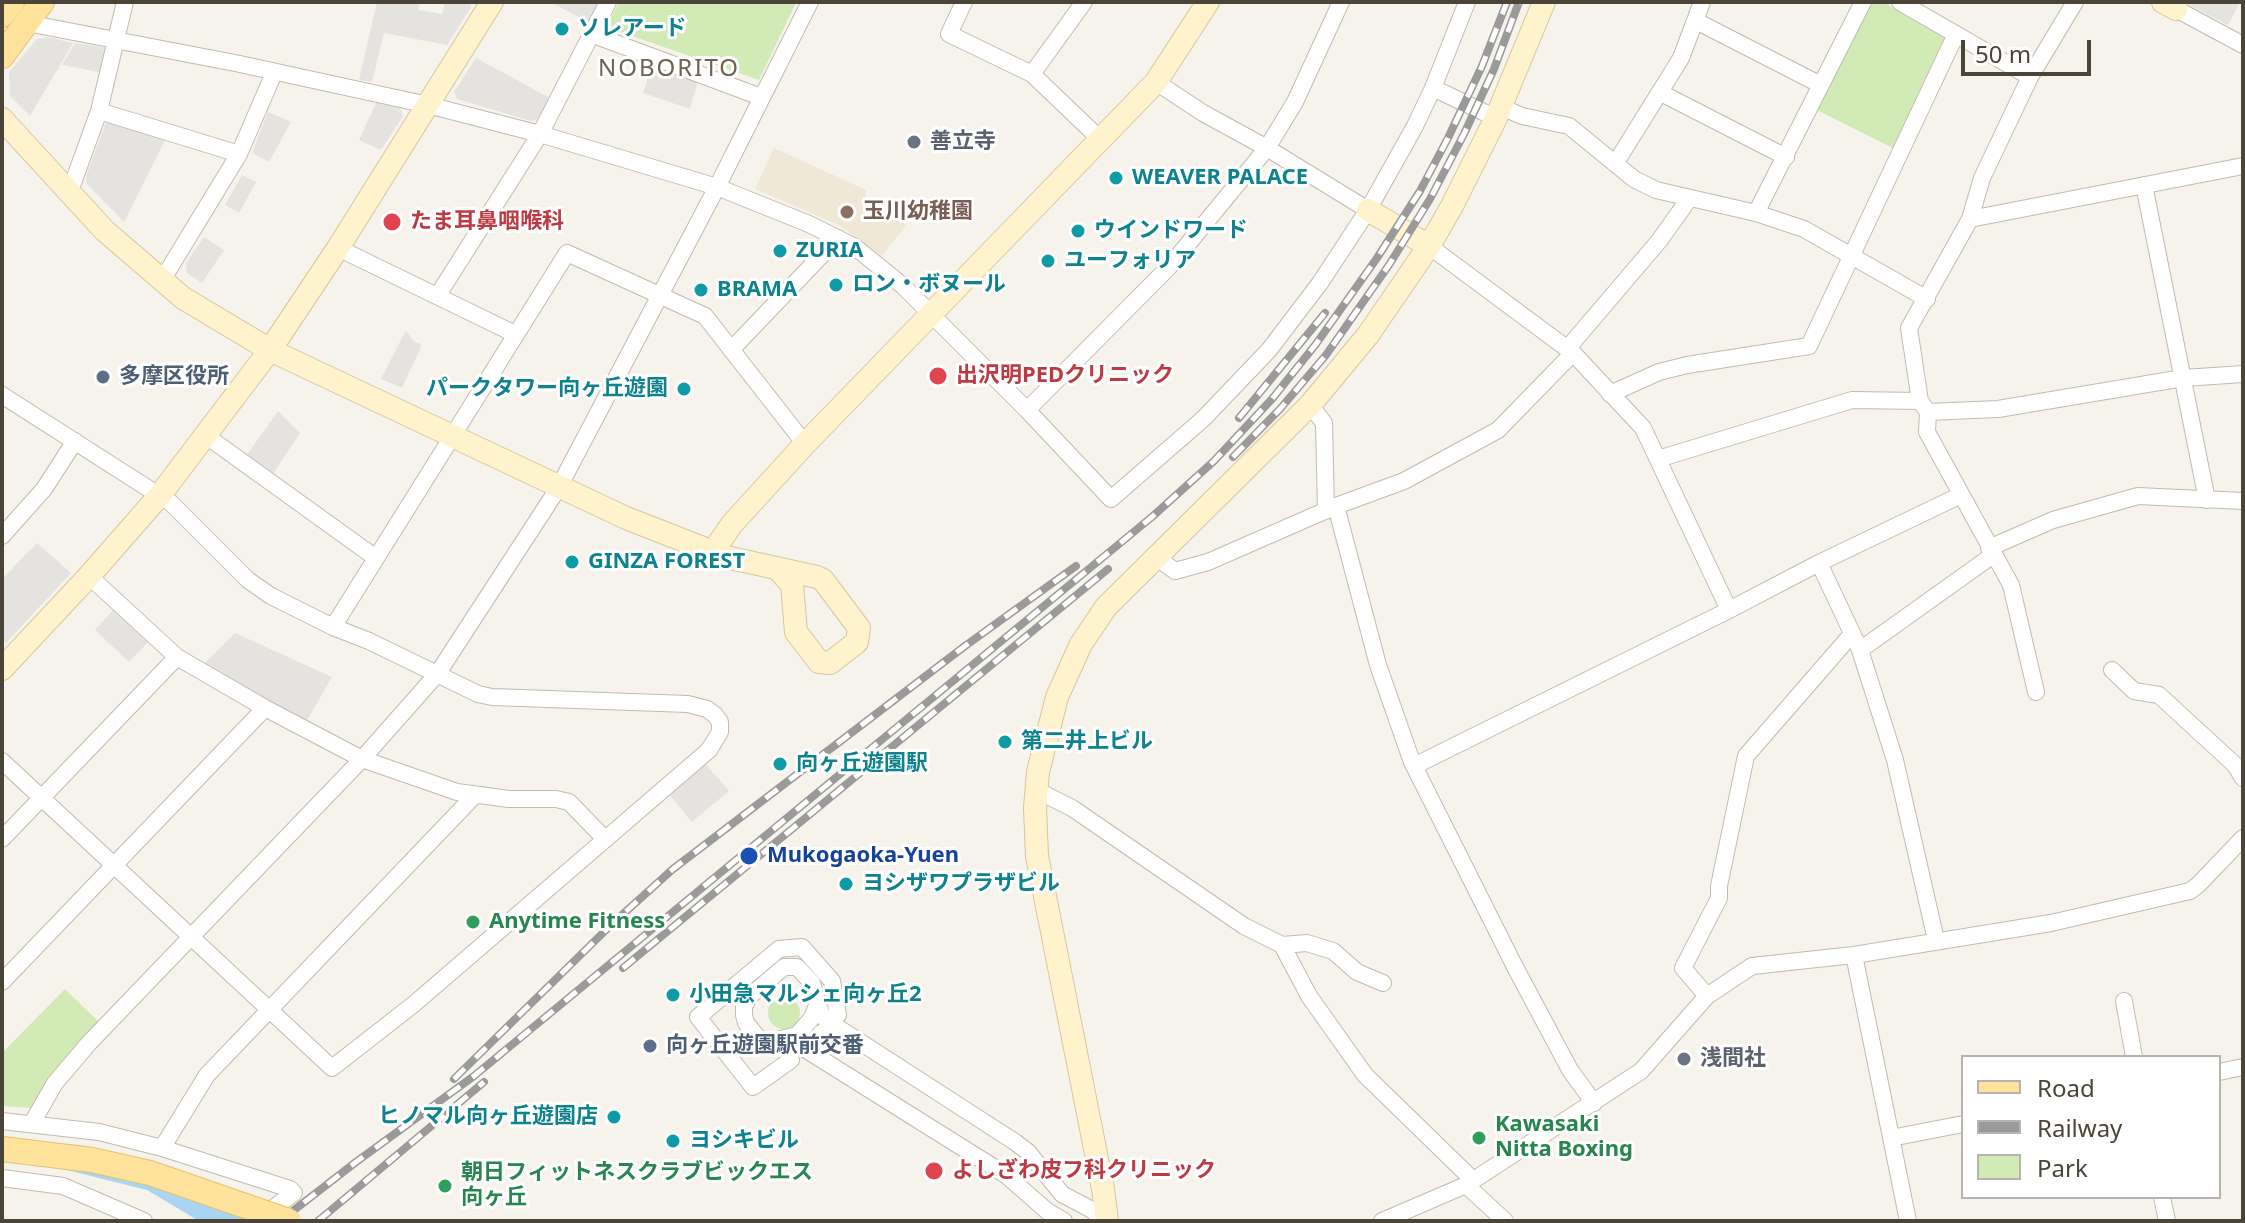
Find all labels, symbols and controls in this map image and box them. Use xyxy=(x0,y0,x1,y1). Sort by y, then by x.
place label: ソレアード xyxy=(578,16,687,42)
marker: ソレアード xyxy=(553,20,571,38)
scale bar xyxy=(1965,24,2095,74)
text: 50 m xyxy=(1975,37,2031,70)
district label: NOBORITO xyxy=(598,55,740,83)
place label: 善立寺 xyxy=(930,129,996,155)
marker: 善立寺 xyxy=(905,133,923,151)
place label: WEAVER PALACE xyxy=(1132,165,1308,191)
marker: WEAVER PALACE xyxy=(1107,169,1125,187)
place label: 玉川幼稚園 xyxy=(863,199,973,225)
marker: 玉川幼稚園 xyxy=(838,203,856,221)
place label: たま耳鼻咽喉科 xyxy=(410,209,564,235)
marker: たま耳鼻咽喉科 xyxy=(381,211,403,233)
place label: ウインドワード xyxy=(1094,218,1248,244)
marker: ウインドワード xyxy=(1069,222,1087,240)
place label: ZURIA xyxy=(796,238,864,264)
marker: ZURIA xyxy=(771,242,789,260)
place label: ユーフォリア xyxy=(1064,248,1196,274)
marker: ユーフォリア xyxy=(1039,252,1057,270)
place label: ロン・ボヌール xyxy=(852,272,1006,298)
marker: ロン・ボヌール xyxy=(827,276,845,294)
place label: BRAMA xyxy=(717,277,797,303)
marker: BRAMA xyxy=(692,281,710,299)
place label: 出沢明PEDクリニック xyxy=(956,363,1174,389)
place label: 多摩区役所 xyxy=(119,364,229,390)
marker: 出沢明PEDクリニック xyxy=(927,365,949,387)
marker: 多摩区役所 xyxy=(94,368,112,386)
place label: パークタワー向ヶ丘遊園 xyxy=(426,376,668,402)
marker: パークタワー向ヶ丘遊園 xyxy=(675,380,693,398)
place label: GINZA FOREST xyxy=(588,549,745,575)
marker: GINZA FOREST xyxy=(563,553,581,571)
place label: 第二井上ビル xyxy=(1021,729,1153,755)
marker: 第二井上ビル xyxy=(996,733,1014,751)
place label: 向ヶ丘遊園駅 xyxy=(796,751,928,777)
marker: 向ヶ丘遊園駅 xyxy=(771,755,789,773)
place label: Mukogaoka-Yuen xyxy=(767,843,959,869)
marker: Mukogaoka-Yuen xyxy=(738,845,760,867)
place label: ヨシザワプラザビル xyxy=(862,871,1060,897)
marker: ヨシザワプラザビル xyxy=(837,875,855,893)
place label: Anytime Fitness xyxy=(489,909,665,935)
marker: Anytime Fitness xyxy=(464,913,482,931)
place label: 小田急マルシェ向ヶ丘2 xyxy=(689,982,922,1008)
marker: 小田急マルシェ向ヶ丘2 xyxy=(664,986,682,1004)
place label: 向ヶ丘遊園駅前交番 xyxy=(666,1033,864,1059)
marker: 向ヶ丘遊園駅前交番 xyxy=(641,1037,659,1055)
place label: 浅間社 xyxy=(1700,1046,1766,1072)
marker: 浅間社 xyxy=(1675,1050,1693,1068)
legend xyxy=(1961,1055,2221,1199)
text: Road xyxy=(2037,1071,2095,1104)
place label: ヒノマル向ヶ丘遊園店 xyxy=(378,1104,598,1130)
marker: ヒノマル向ヶ丘遊園店 xyxy=(605,1108,623,1126)
text: Railway xyxy=(2037,1111,2122,1144)
place label: Kawasaki Nitta Boxing xyxy=(1495,1112,1633,1164)
place label: ヨシキビル xyxy=(689,1128,799,1154)
marker: Kawasaki Nitta Boxing xyxy=(1470,1129,1488,1147)
marker: ヨシキビル xyxy=(664,1132,682,1150)
text: Park xyxy=(2037,1151,2088,1184)
place label: よしざわ皮フ科クリニック xyxy=(952,1158,1216,1184)
place label: 朝日フィットネスクラブビックエス 向ヶ丘 xyxy=(461,1160,813,1212)
marker: よしざわ皮フ科クリニック xyxy=(923,1160,945,1182)
marker: 朝日フィットネスクラブビックエス 向ヶ丘 xyxy=(436,1177,454,1195)

